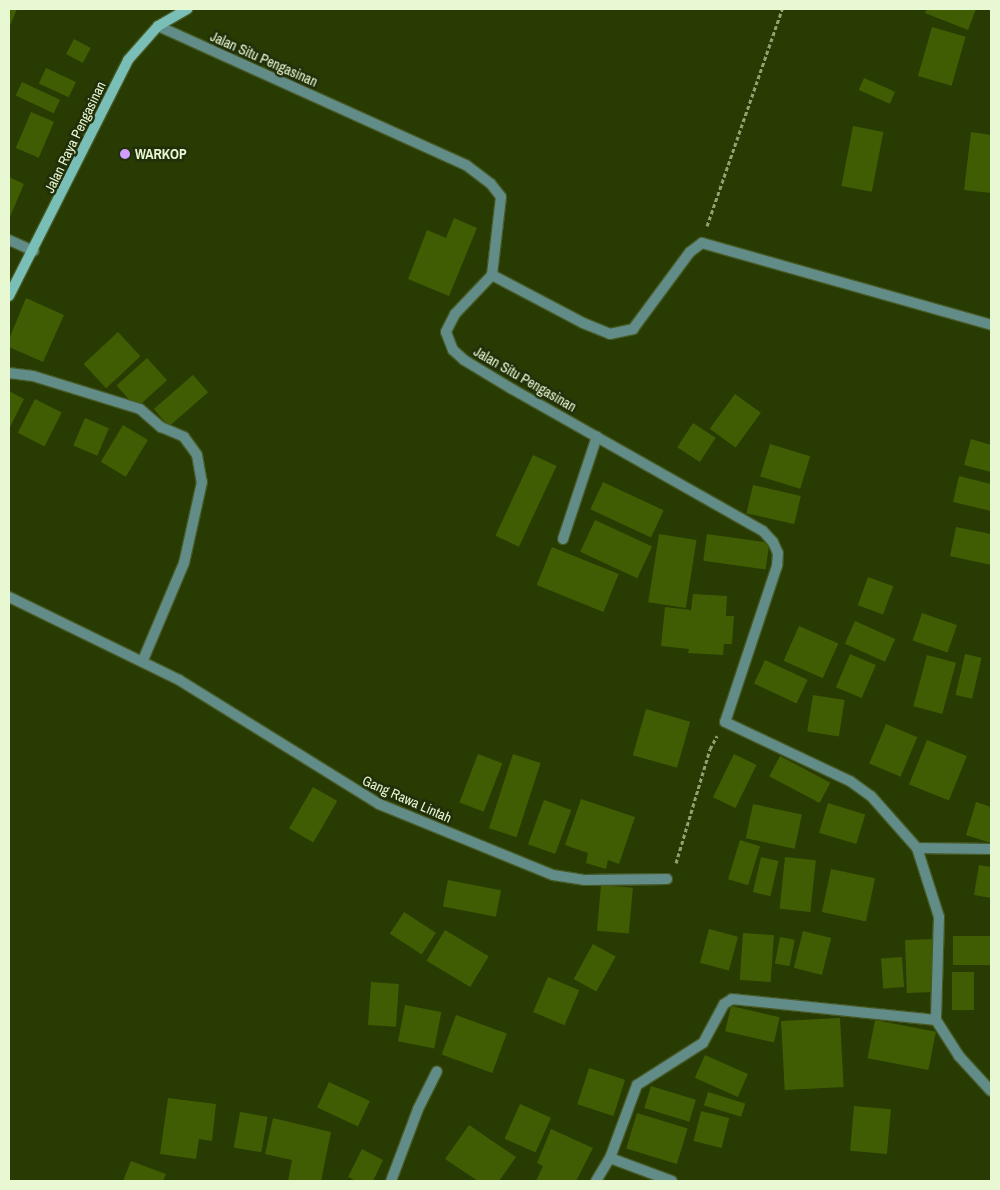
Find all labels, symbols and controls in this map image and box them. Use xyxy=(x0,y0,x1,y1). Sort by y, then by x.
street label: Jalan Situ Pengasinan xyxy=(208,28,320,90)
street label: Jalan Raya Pengasinan xyxy=(41,79,109,195)
place label: WARKOP xyxy=(135,146,187,162)
marker: WARKOP xyxy=(119,148,131,160)
street label: Jalan Situ Pengasinan xyxy=(471,343,579,415)
street label: Gang Rawa Lintah xyxy=(360,772,454,826)

